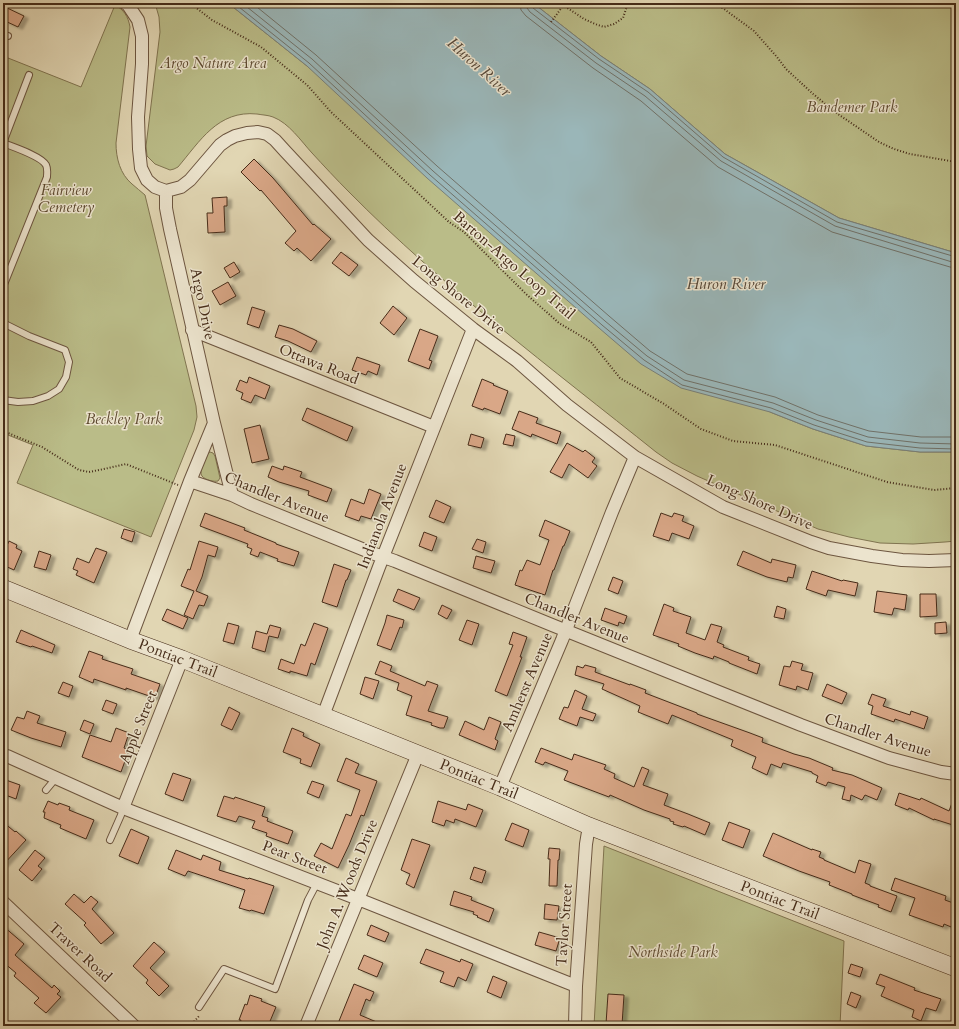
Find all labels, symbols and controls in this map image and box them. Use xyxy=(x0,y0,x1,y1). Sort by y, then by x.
water label: Huron River xyxy=(442,32,516,102)
park label: Argo Nature Area xyxy=(159,53,267,73)
park label: Bandemer Park xyxy=(807,97,898,117)
park label: Fairview Cemetery xyxy=(38,180,95,217)
street label: Barton-Argo Loop Trail xyxy=(449,207,579,324)
street label: Long Shore Drive xyxy=(408,251,510,339)
street label: Argo Drive xyxy=(186,266,220,342)
water label: Huron River xyxy=(686,273,766,295)
street label: Ottawa Road xyxy=(276,339,362,389)
park label: Beckley Park xyxy=(85,409,163,429)
street label: Indianola Avenue xyxy=(353,460,411,572)
street label: Chandler Avenue xyxy=(222,467,333,527)
street label: Long Shore Drive xyxy=(704,470,817,535)
street label: Chandler Avenue xyxy=(522,588,633,648)
street label: Amherst Avenue xyxy=(497,629,557,735)
street label: Pontiac Trail xyxy=(136,634,220,682)
street label: Apple Street xyxy=(114,687,162,767)
street label: Chandler Avenue xyxy=(822,708,934,762)
street label: Pontiac Trail xyxy=(437,754,521,804)
street label: John A. Woods Drive xyxy=(311,816,382,954)
street label: Pear Street xyxy=(260,836,330,879)
street label: Pontiac Trail xyxy=(738,876,822,924)
street label: Taylor Street xyxy=(551,883,577,967)
street label: Traver Road xyxy=(44,917,116,987)
park label: Northside Park xyxy=(628,942,718,962)

